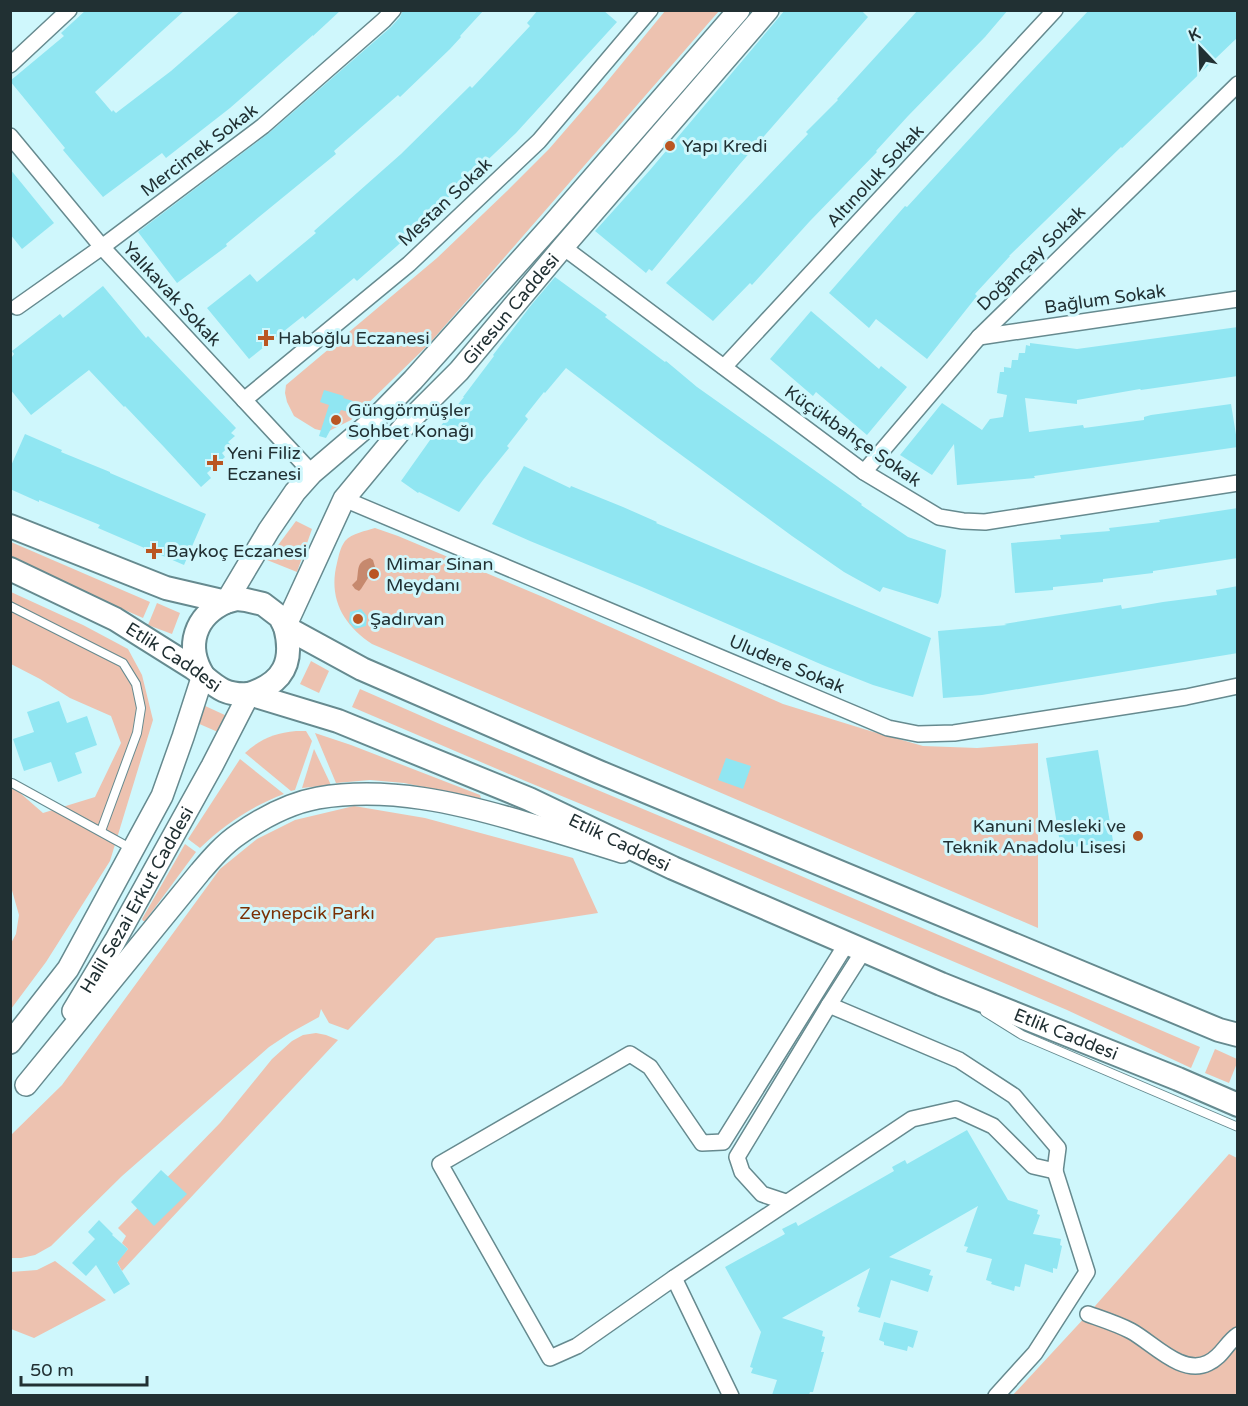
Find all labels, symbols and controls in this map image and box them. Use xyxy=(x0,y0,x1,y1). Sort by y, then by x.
north arrow xyxy=(1170,18,1230,78)
text: K xyxy=(1186,24,1204,46)
street label: Mercimek Sokak xyxy=(136,99,262,201)
street label: Altınoluk Sokak xyxy=(822,120,928,232)
place label: Yapı Kredi xyxy=(682,135,767,157)
marker: Yapı Kredi xyxy=(663,139,677,153)
street label: Mestan Sokak xyxy=(394,153,497,251)
street label: Doğançay Sokak xyxy=(972,201,1090,315)
street label: Yalıkavak Sokak xyxy=(118,237,226,351)
street label: Giresun Caddesi xyxy=(458,249,564,369)
street label: Bağlum Sokak xyxy=(1043,280,1167,318)
place label: Haboğlu Eczanesi xyxy=(278,327,430,349)
marker: Haboğlu Eczanesi xyxy=(259,331,273,345)
street label: Küçükbahçe Sokak xyxy=(780,381,926,492)
place label: Güngörmüşler Sohbet Konağı xyxy=(348,399,474,442)
marker: Güngörmüşler Sohbet Konağı xyxy=(329,413,343,427)
place label: Yeni Filiz Eczanesi xyxy=(227,442,301,485)
marker: Yeni Filiz Eczanesi xyxy=(208,456,222,470)
place label: Baykoç Eczanesi xyxy=(166,540,307,562)
marker: Baykoç Eczanesi xyxy=(147,544,161,558)
place label: Mimar Sinan Meydanı xyxy=(386,553,493,596)
marker: Mimar Sinan Meydanı xyxy=(367,567,381,581)
place label: Şadırvan xyxy=(370,608,444,630)
marker: Şadırvan xyxy=(351,612,365,626)
street label: Etlik Caddesi xyxy=(121,617,225,697)
street label: Uludere Sokak xyxy=(726,630,848,698)
street label: Halil Sezai Erkut Caddesi xyxy=(75,803,198,997)
street label: Etlik Caddesi xyxy=(565,809,674,876)
place label: Kanuni Mesleki ve Teknik Anadolu Lisesi xyxy=(943,815,1126,858)
marker: Kanuni Mesleki ve Teknik Anadolu Lisesi xyxy=(1131,829,1145,843)
park label: Zeynepcik Parkı xyxy=(239,902,375,924)
street label: Etlik Caddesi xyxy=(1011,1003,1121,1065)
scale bar xyxy=(21,1349,147,1387)
text: 50 m xyxy=(30,1359,74,1381)

